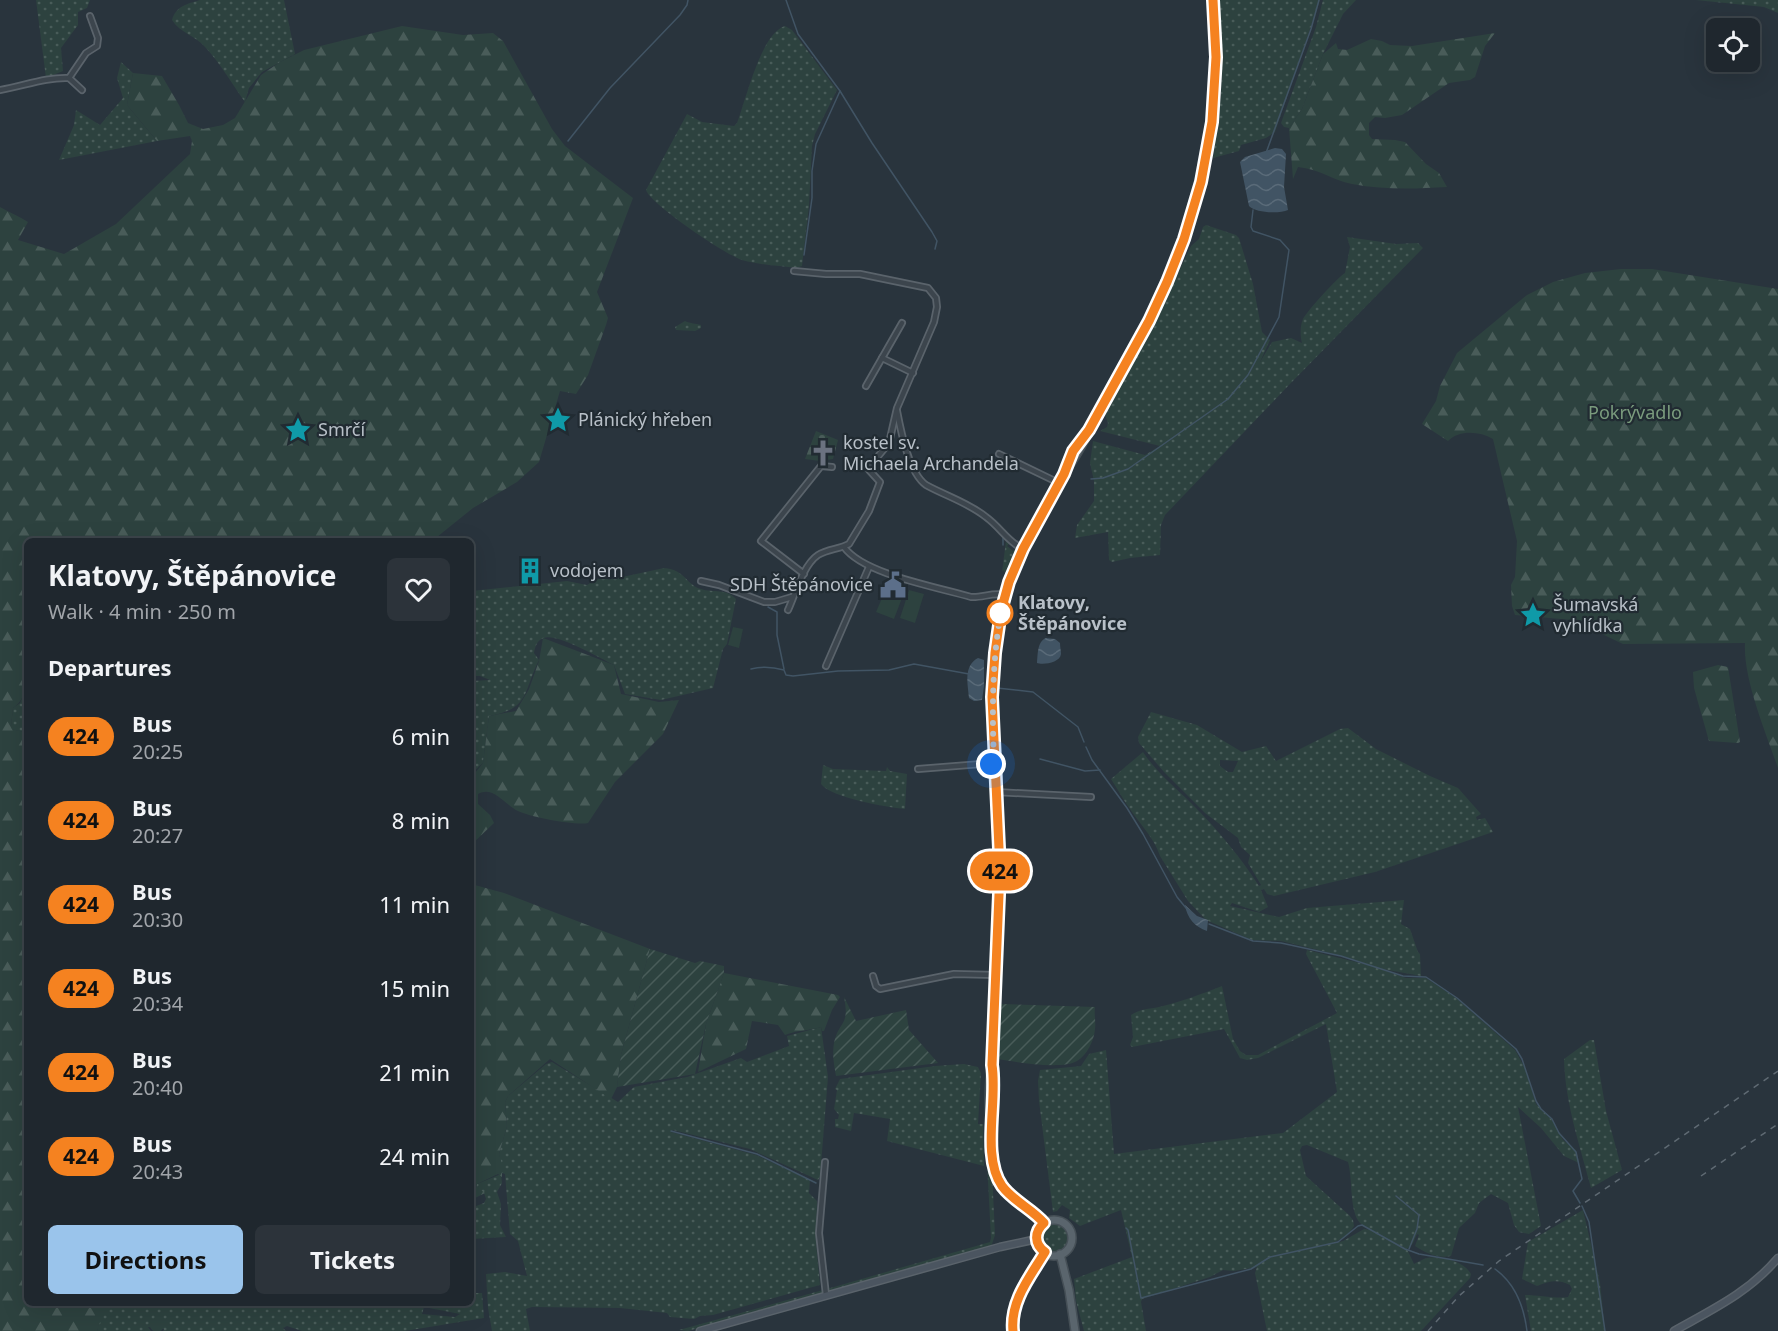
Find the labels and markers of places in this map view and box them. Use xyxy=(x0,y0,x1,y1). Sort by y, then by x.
place icon: Plánický hřeben xyxy=(543,405,573,435)
place label: Plánický hřeben xyxy=(578,407,712,431)
place icon: Smrčí xyxy=(283,415,313,445)
place label: Smrčí xyxy=(318,417,365,441)
place label: kostel sv. Michaela Archandela xyxy=(843,430,1019,475)
church icon: kostel sv. Michaela Archandela xyxy=(808,438,838,468)
building icon: vodojem xyxy=(515,556,545,586)
place label: vodojem xyxy=(550,558,624,582)
public building icon: SDH Štěpánovice xyxy=(878,570,908,600)
place label: SDH Štěpánovice xyxy=(730,572,873,596)
place label: Klatovy, Štěpánovice xyxy=(1018,590,1127,635)
place label: Šumavská vyhlídka xyxy=(1553,592,1638,637)
marker: Klatovy, Štěpánovice xyxy=(987,600,1013,626)
place icon: Šumavská vyhlídka xyxy=(1518,600,1548,630)

